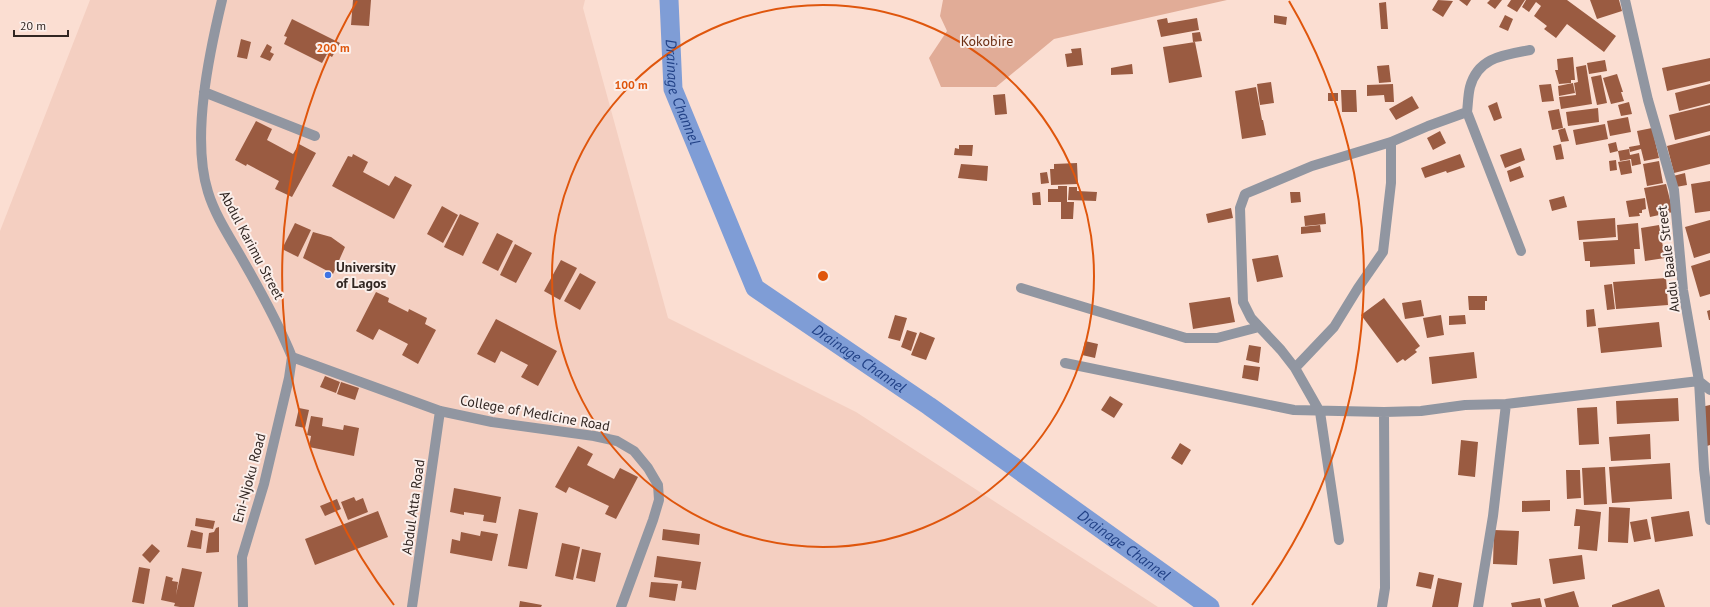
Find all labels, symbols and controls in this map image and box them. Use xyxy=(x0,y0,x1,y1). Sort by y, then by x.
scale bar xyxy=(14,12,68,38)
text: 20 m xyxy=(20,18,46,33)
park label: Kokobire xyxy=(961,32,1013,50)
water label: Drainage Channel xyxy=(662,39,705,147)
text: 200 m xyxy=(316,40,350,55)
text: 100 m xyxy=(614,77,648,92)
street label: Abdul Karimu Street xyxy=(216,188,288,303)
street label: Audu Baale Street xyxy=(1652,204,1683,313)
place label: University of Lagos xyxy=(336,258,396,292)
centre of rings xyxy=(816,269,830,283)
marker: University of Lagos xyxy=(323,270,333,280)
water label: Drainage Channel xyxy=(809,320,910,397)
street label: College of Medicine Road xyxy=(459,391,611,435)
street label: Eni-Njoku Road xyxy=(228,431,270,525)
street label: Abdul Atta Road xyxy=(397,458,429,556)
water label: Drainage Channel xyxy=(1074,505,1174,584)

